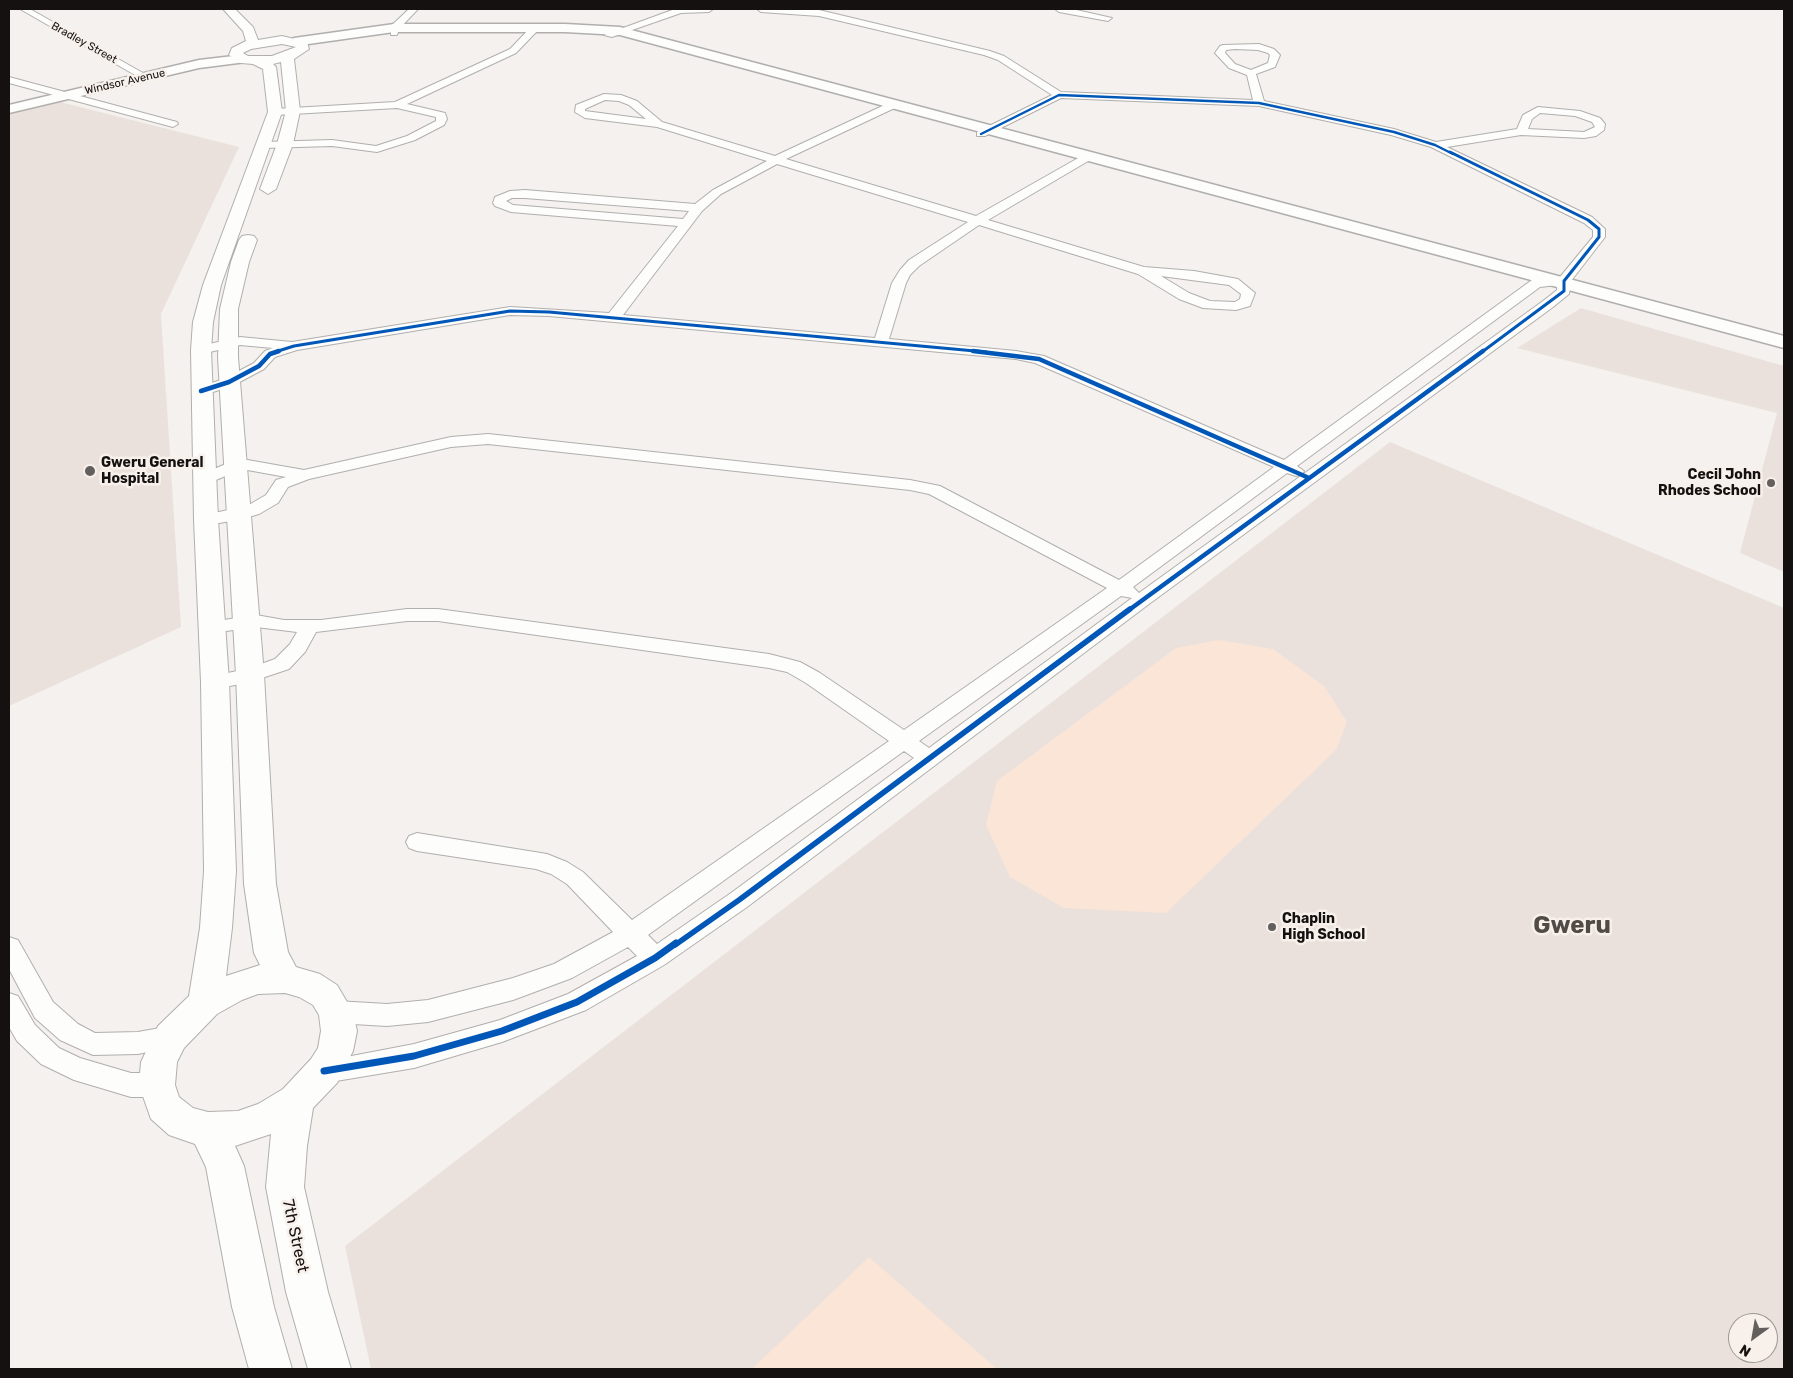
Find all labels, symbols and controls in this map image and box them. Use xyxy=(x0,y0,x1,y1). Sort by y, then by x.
street label: Bradley Street xyxy=(49,19,119,67)
street label: Windsor Avenue xyxy=(84,66,166,98)
place label: Gweru General Hospital xyxy=(101,455,203,488)
marker: Gweru General Hospital xyxy=(83,464,97,478)
place label: Cecil John Rhodes School xyxy=(1658,467,1761,500)
marker: Cecil John Rhodes School xyxy=(1765,477,1777,489)
place label: Chaplin High School xyxy=(1282,911,1365,944)
district label: Gweru xyxy=(1533,912,1611,940)
marker: Chaplin High School xyxy=(1266,921,1278,933)
street label: 7th Street xyxy=(278,1198,312,1274)
north arrow xyxy=(1728,1313,1778,1363)
text: N xyxy=(1737,1340,1754,1360)

